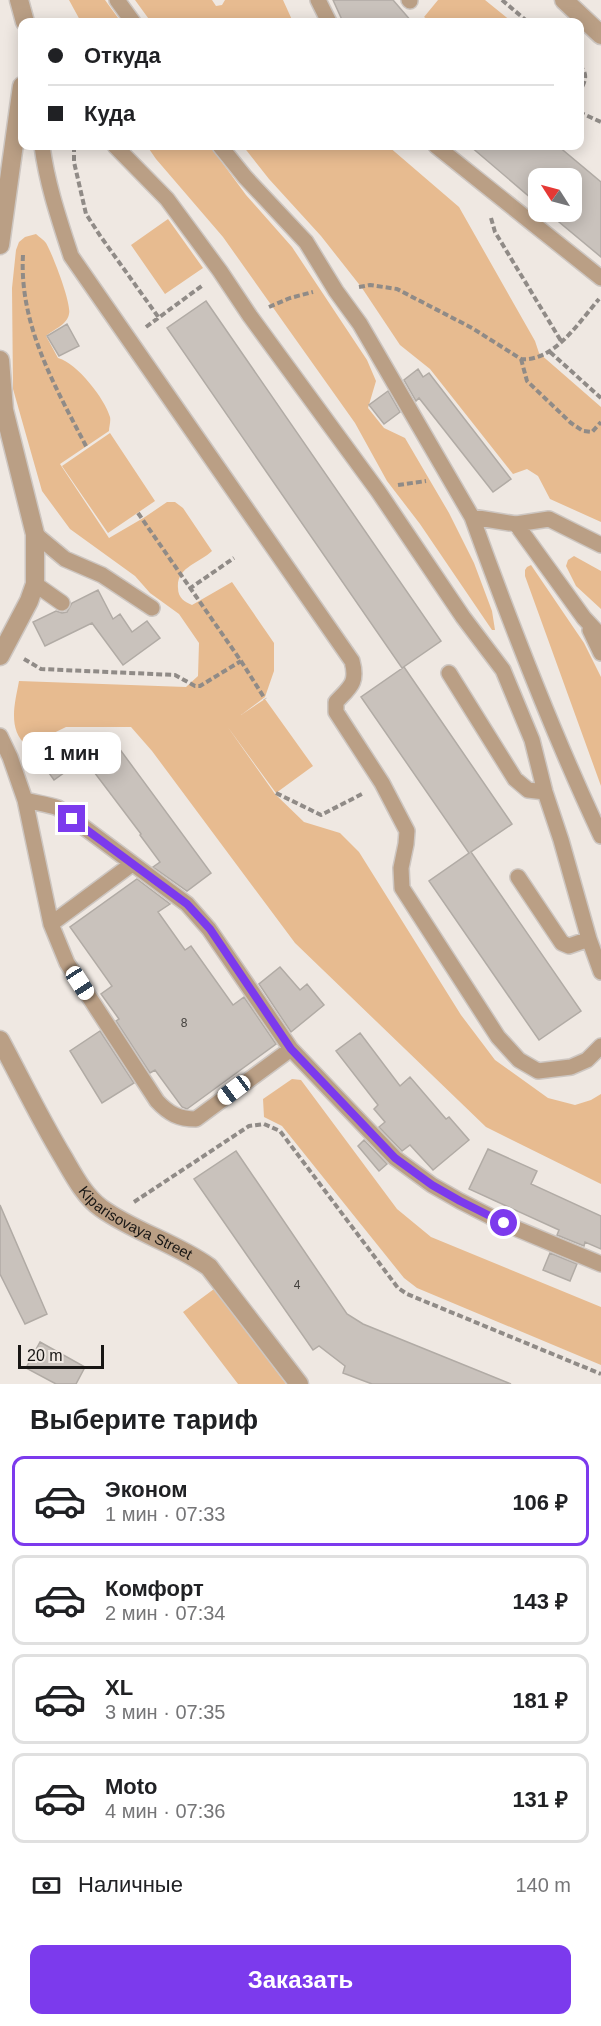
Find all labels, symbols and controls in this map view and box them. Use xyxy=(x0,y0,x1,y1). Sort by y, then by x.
text: Откуда xyxy=(84,43,161,68)
text: Куда xyxy=(84,101,135,126)
north arrow xyxy=(528,168,582,222)
map controls xyxy=(528,168,582,222)
callout: 1 мин xyxy=(22,732,122,774)
text: 1 мин xyxy=(44,742,99,764)
route end xyxy=(58,805,85,832)
car xyxy=(63,963,97,1003)
house number: 8 xyxy=(181,1016,188,1030)
car xyxy=(214,1072,254,1108)
street label: Kiparisovaya Street xyxy=(75,1182,196,1263)
route start xyxy=(490,1209,517,1236)
house number: 4 xyxy=(294,1278,301,1292)
scale bar xyxy=(18,1342,104,1370)
text: 20 m xyxy=(27,1347,63,1364)
text: Выберите тариф xyxy=(30,1405,258,1435)
icon: car xyxy=(33,1474,87,1528)
text: Эконом xyxy=(105,1477,188,1502)
text: 106 ₽ xyxy=(512,1490,568,1515)
text: 1 мин · 07:33 xyxy=(105,1503,225,1525)
icon: car xyxy=(33,1573,87,1627)
text: Комфорт xyxy=(105,1576,204,1601)
text: 143 ₽ xyxy=(512,1589,568,1614)
text: 2 мин · 07:34 xyxy=(105,1602,225,1624)
icon: car xyxy=(33,1672,87,1726)
text: XL xyxy=(105,1675,133,1700)
text: 181 ₽ xyxy=(512,1688,568,1713)
text: 3 мин · 07:35 xyxy=(105,1701,225,1723)
icon: car xyxy=(33,1771,87,1825)
text: Moto xyxy=(105,1774,158,1799)
text: 131 ₽ xyxy=(512,1787,568,1812)
text: 4 мин · 07:36 xyxy=(105,1800,225,1822)
icon: cash xyxy=(30,1869,63,1902)
text: Наличные xyxy=(78,1872,183,1897)
text: 140 m xyxy=(515,1874,571,1896)
button: Заказать xyxy=(30,1945,571,2014)

